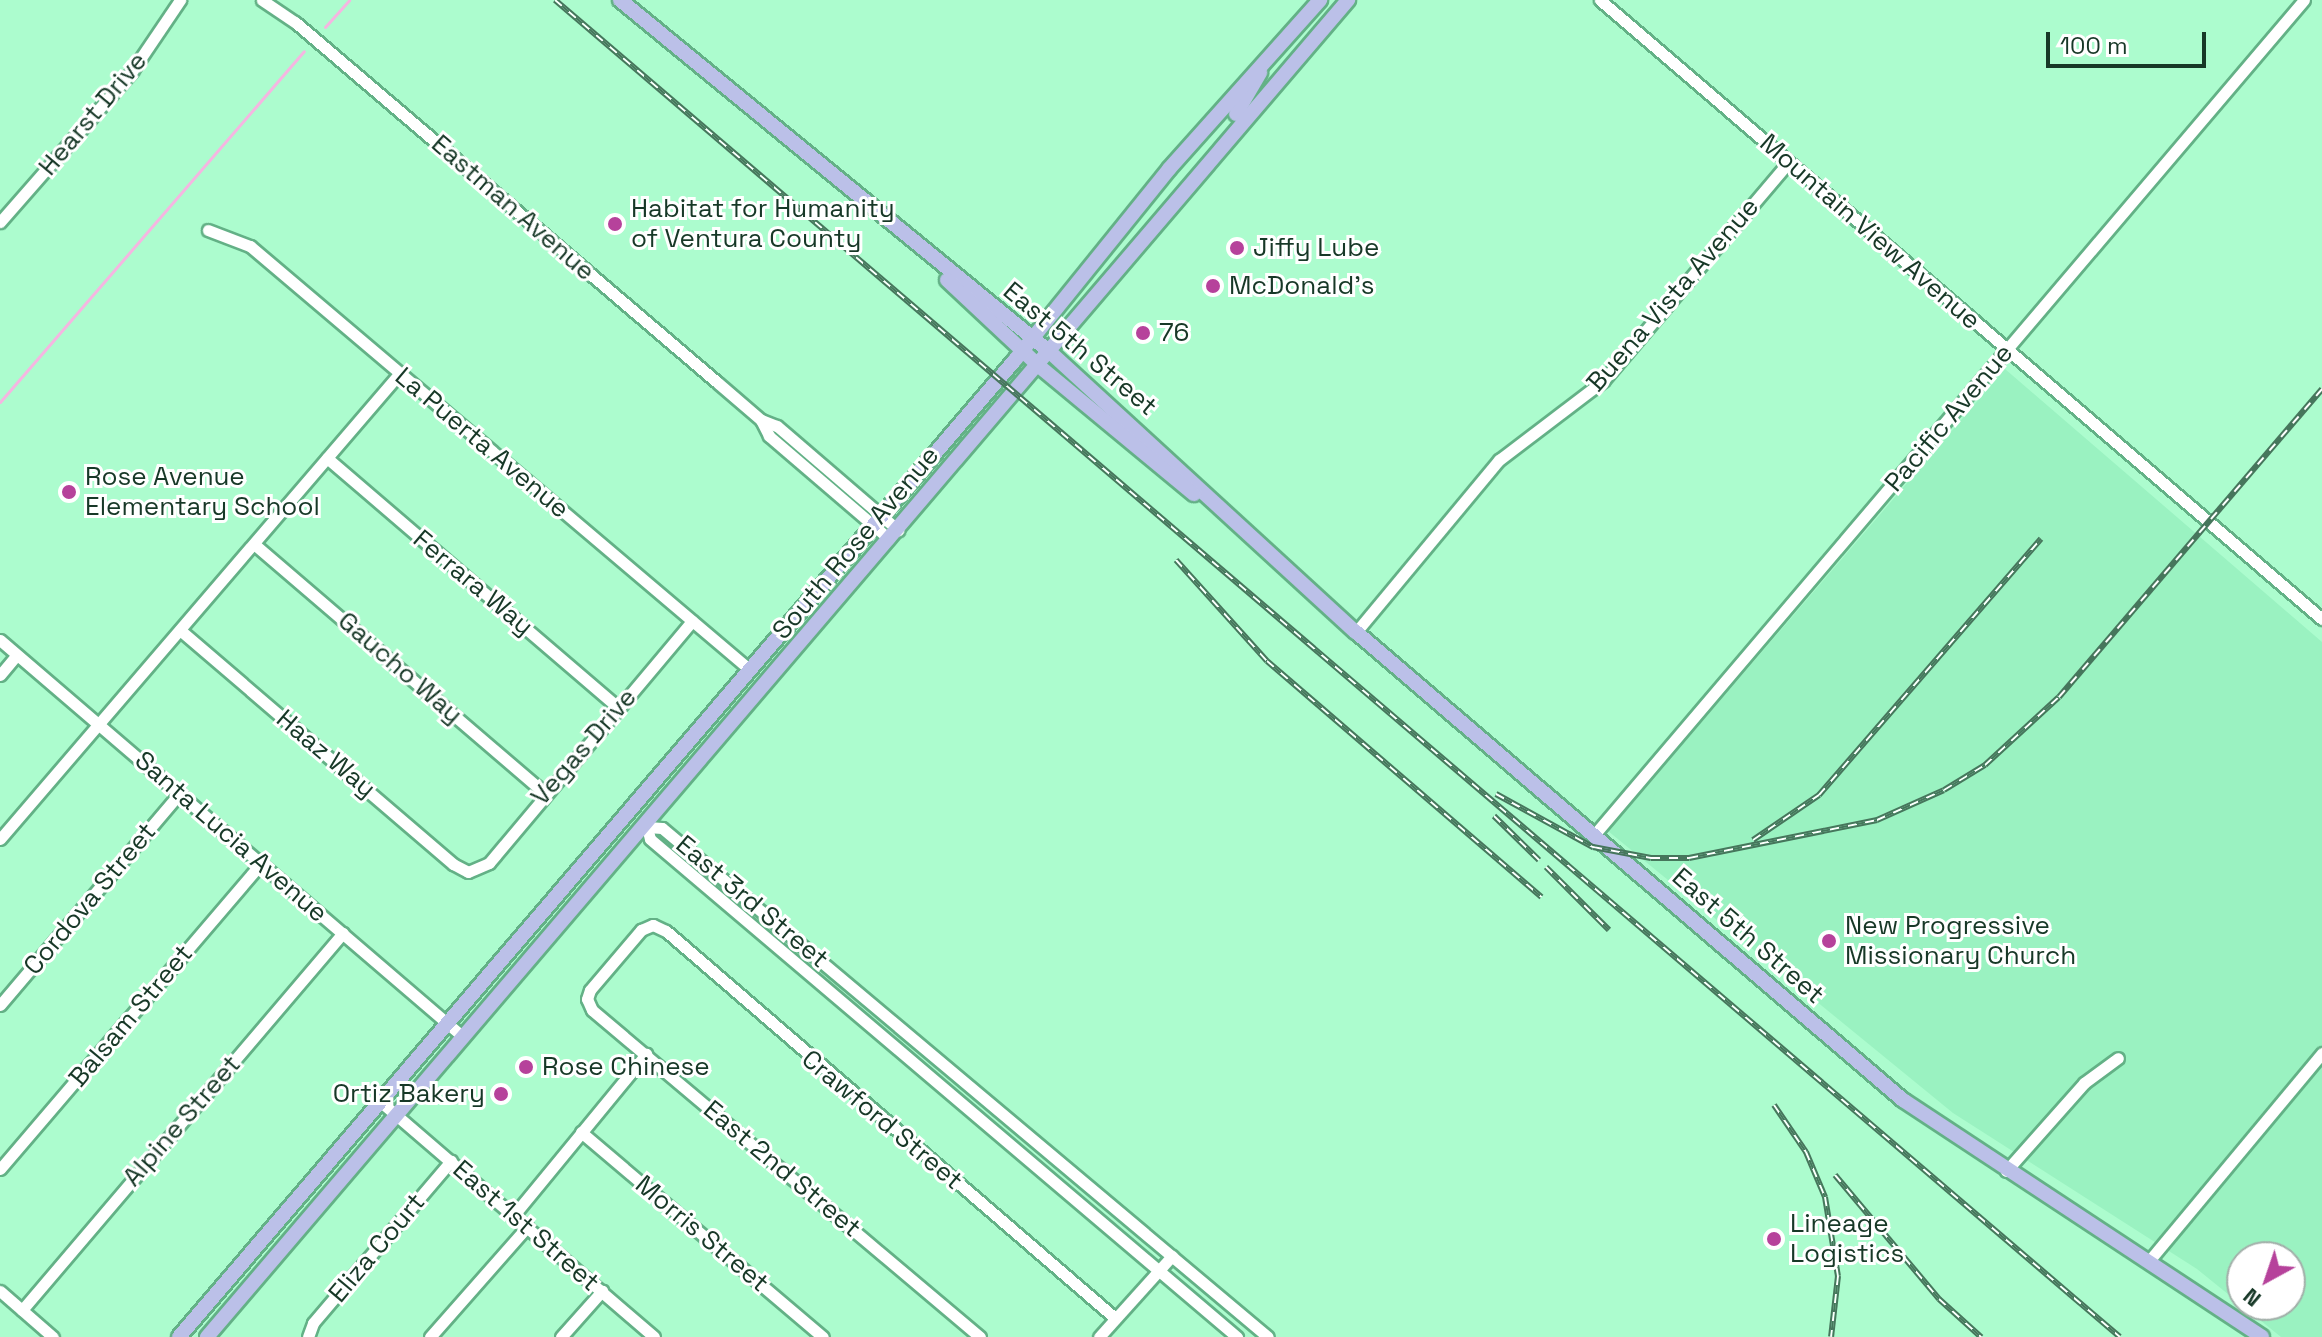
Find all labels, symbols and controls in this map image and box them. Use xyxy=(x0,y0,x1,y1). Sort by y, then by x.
scale bar xyxy=(2050,16,2210,66)
text: 100 m xyxy=(2060,30,2128,61)
street label: Hearst Drive xyxy=(32,46,154,182)
street label: Mountain View Avenue xyxy=(1753,127,1987,337)
street label: Eastman Avenue xyxy=(425,128,601,288)
street label: Buena Vista Avenue xyxy=(1580,191,1766,399)
place label: Habitat for Humanity of Ventura County xyxy=(631,193,895,254)
marker: Habitat for Humanity of Ventura County xyxy=(606,215,624,233)
place label: Jiffy Lube xyxy=(1253,232,1379,264)
marker: Jiffy Lube xyxy=(1228,239,1246,257)
place label: McDonald's xyxy=(1229,270,1374,302)
street label: East 5th Street xyxy=(997,276,1163,422)
marker: McDonald's xyxy=(1204,277,1222,295)
place label: 76 xyxy=(1159,317,1189,349)
marker: 76 xyxy=(1134,324,1152,342)
street label: Pacific Avenue xyxy=(1878,338,2020,498)
street label: La Puerta Avenue xyxy=(389,361,575,525)
street label: South Rose Avenue xyxy=(766,440,946,646)
place label: Rose Avenue Elementary School xyxy=(85,461,320,522)
marker: Rose Avenue Elementary School xyxy=(60,483,78,501)
street label: Ferrara Way xyxy=(407,524,539,642)
street label: Gaucho Way xyxy=(331,605,469,731)
street label: Vegas Drive xyxy=(525,682,643,812)
street label: Haaz Way xyxy=(270,703,382,805)
street label: Santa Lucia Avenue xyxy=(128,745,334,929)
street label: Cordova Street xyxy=(17,817,163,981)
street label: East 3rd Street xyxy=(669,829,835,975)
street label: East 5th Street xyxy=(1666,862,1830,1010)
place label: New Progressive Missionary Church xyxy=(1845,910,2076,972)
marker: New Progressive Missionary Church xyxy=(1820,932,1838,950)
street label: Balsam Street xyxy=(63,939,199,1093)
street label: Crawford Street xyxy=(795,1044,969,1196)
street label: Alpine Street xyxy=(117,1049,247,1193)
place label: Rose Chinese xyxy=(542,1051,710,1083)
marker: Rose Chinese xyxy=(517,1058,535,1076)
place label: Ortiz Bakery xyxy=(333,1078,485,1110)
marker: Ortiz Bakery xyxy=(492,1085,510,1103)
street label: East 2nd Street xyxy=(697,1094,867,1244)
street label: East 1st Street xyxy=(446,1154,606,1298)
street label: Morris Street xyxy=(629,1169,775,1299)
street label: Eliza Court xyxy=(322,1187,432,1309)
place label: Lineage Logistics xyxy=(1790,1208,1904,1270)
marker: Lineage Logistics xyxy=(1765,1230,1783,1248)
north arrow xyxy=(2226,1241,2306,1321)
text: N xyxy=(2237,1282,2267,1313)

